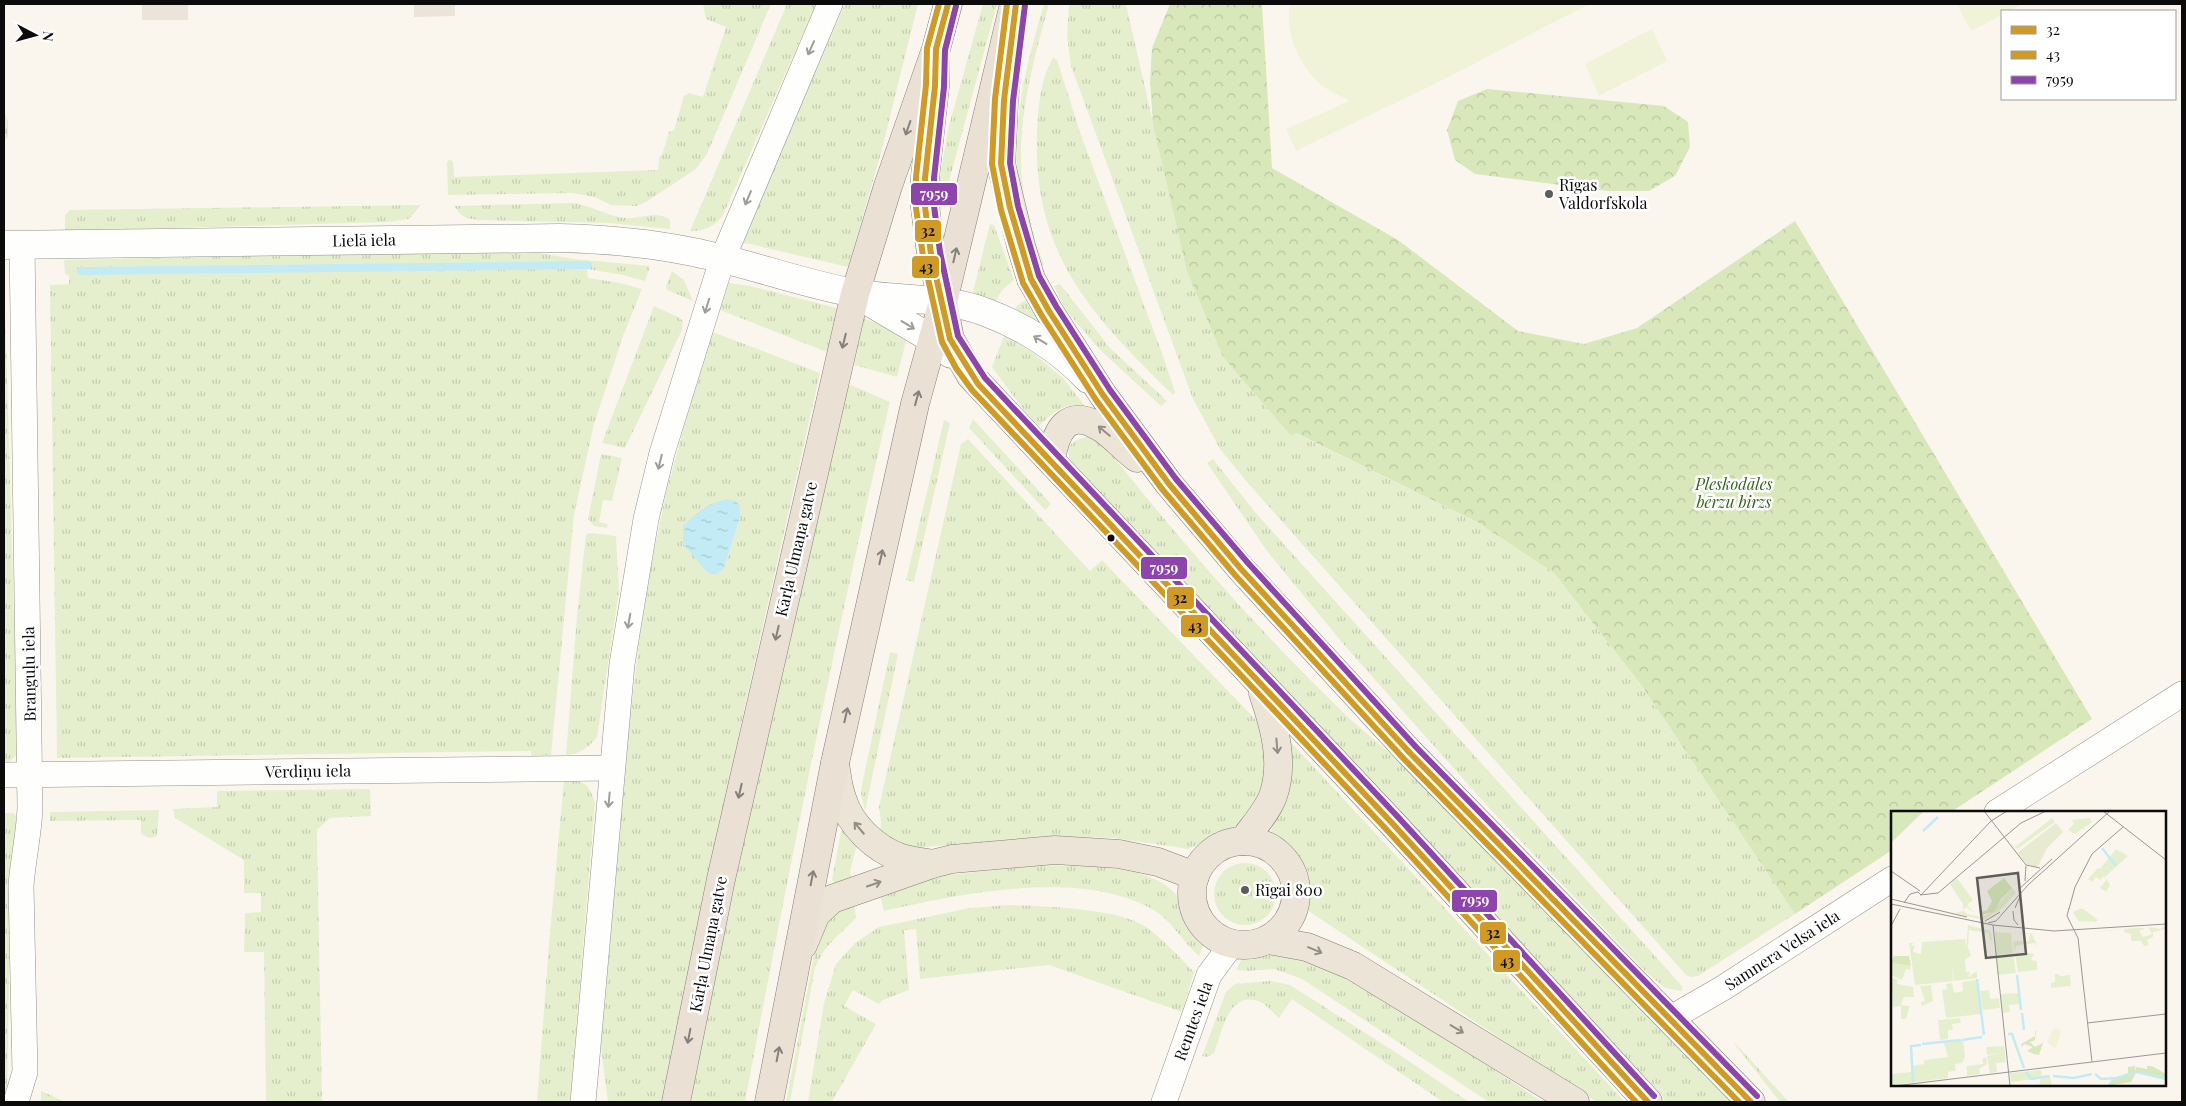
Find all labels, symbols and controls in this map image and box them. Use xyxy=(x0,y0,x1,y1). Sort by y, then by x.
north arrow xyxy=(10,10,60,60)
legend xyxy=(2001,10,2176,100)
text: 32 xyxy=(2046,19,2060,39)
text: N xyxy=(38,30,58,42)
one-way arrow xyxy=(805,40,815,55)
text: 43 xyxy=(2046,44,2060,64)
text: 7959 xyxy=(2046,69,2074,89)
one-way arrow xyxy=(903,119,912,135)
place label: Rīgas Valdorfskola xyxy=(1558,174,1648,213)
line badge: 7959 xyxy=(910,182,958,206)
text: 7959 xyxy=(920,184,948,203)
marker: Rīgas Valdorfskola xyxy=(1543,188,1555,200)
one-way arrow xyxy=(742,190,752,205)
line badge: 32 xyxy=(914,219,942,243)
text: 32 xyxy=(921,221,935,240)
street label: Lielā iela xyxy=(332,228,396,251)
one-way arrow xyxy=(951,247,960,263)
line badge: 43 xyxy=(911,255,940,279)
text: 43 xyxy=(919,257,933,276)
one-way arrow xyxy=(702,298,712,314)
one-way arrow xyxy=(901,321,915,331)
one-way arrow xyxy=(839,332,848,348)
one-way arrow xyxy=(1034,335,1048,345)
one-way arrow xyxy=(913,391,922,407)
one-way arrow xyxy=(1098,426,1111,437)
one-way arrow xyxy=(655,453,664,469)
park label: Pleskodāles bērzu birzs xyxy=(1694,473,1773,512)
street label: Kārļa Ulmaņa gatve xyxy=(770,479,822,619)
unlabelled marker xyxy=(1106,533,1116,543)
one-way arrow xyxy=(877,549,886,565)
line badge: 7959 xyxy=(1140,556,1188,580)
text: 7959 xyxy=(1150,558,1178,577)
line badge: 32 xyxy=(1166,586,1195,610)
text: 32 xyxy=(1173,588,1187,607)
one-way arrow xyxy=(623,613,633,629)
line badge: 43 xyxy=(1180,614,1209,638)
text: 43 xyxy=(1188,616,1202,635)
one-way arrow xyxy=(772,624,781,640)
street label: Branguļu iela xyxy=(17,626,41,722)
one-way arrow xyxy=(842,708,851,724)
one-way arrow xyxy=(1272,737,1282,753)
street label: Vērdiņu iela xyxy=(264,759,351,783)
one-way arrow xyxy=(735,783,745,799)
one-way arrow xyxy=(604,791,613,807)
inset map xyxy=(1891,811,2166,1086)
one-way arrow xyxy=(854,821,865,834)
one-way arrow xyxy=(808,870,817,886)
street label: Kārļa Ulmaņa gatve xyxy=(684,874,732,1014)
one-way arrow xyxy=(865,879,881,888)
place label: Rīgai 800 xyxy=(1255,879,1323,900)
marker: Rīgai 800 xyxy=(1239,884,1251,896)
line badge: 7959 xyxy=(1451,889,1498,913)
text: 7959 xyxy=(1461,890,1489,909)
street label: Samnera Velsa iela xyxy=(1720,905,1843,995)
line badge: 32 xyxy=(1479,921,1507,945)
text: 32 xyxy=(1486,923,1500,942)
one-way arrow xyxy=(1307,946,1322,955)
line badge: 43 xyxy=(1492,949,1521,973)
text: 43 xyxy=(1500,951,1514,970)
street label: Remtes iela xyxy=(1168,978,1217,1063)
one-way arrow xyxy=(1449,1025,1463,1035)
one-way arrow xyxy=(684,1027,693,1043)
one-way arrow xyxy=(774,1047,783,1063)

